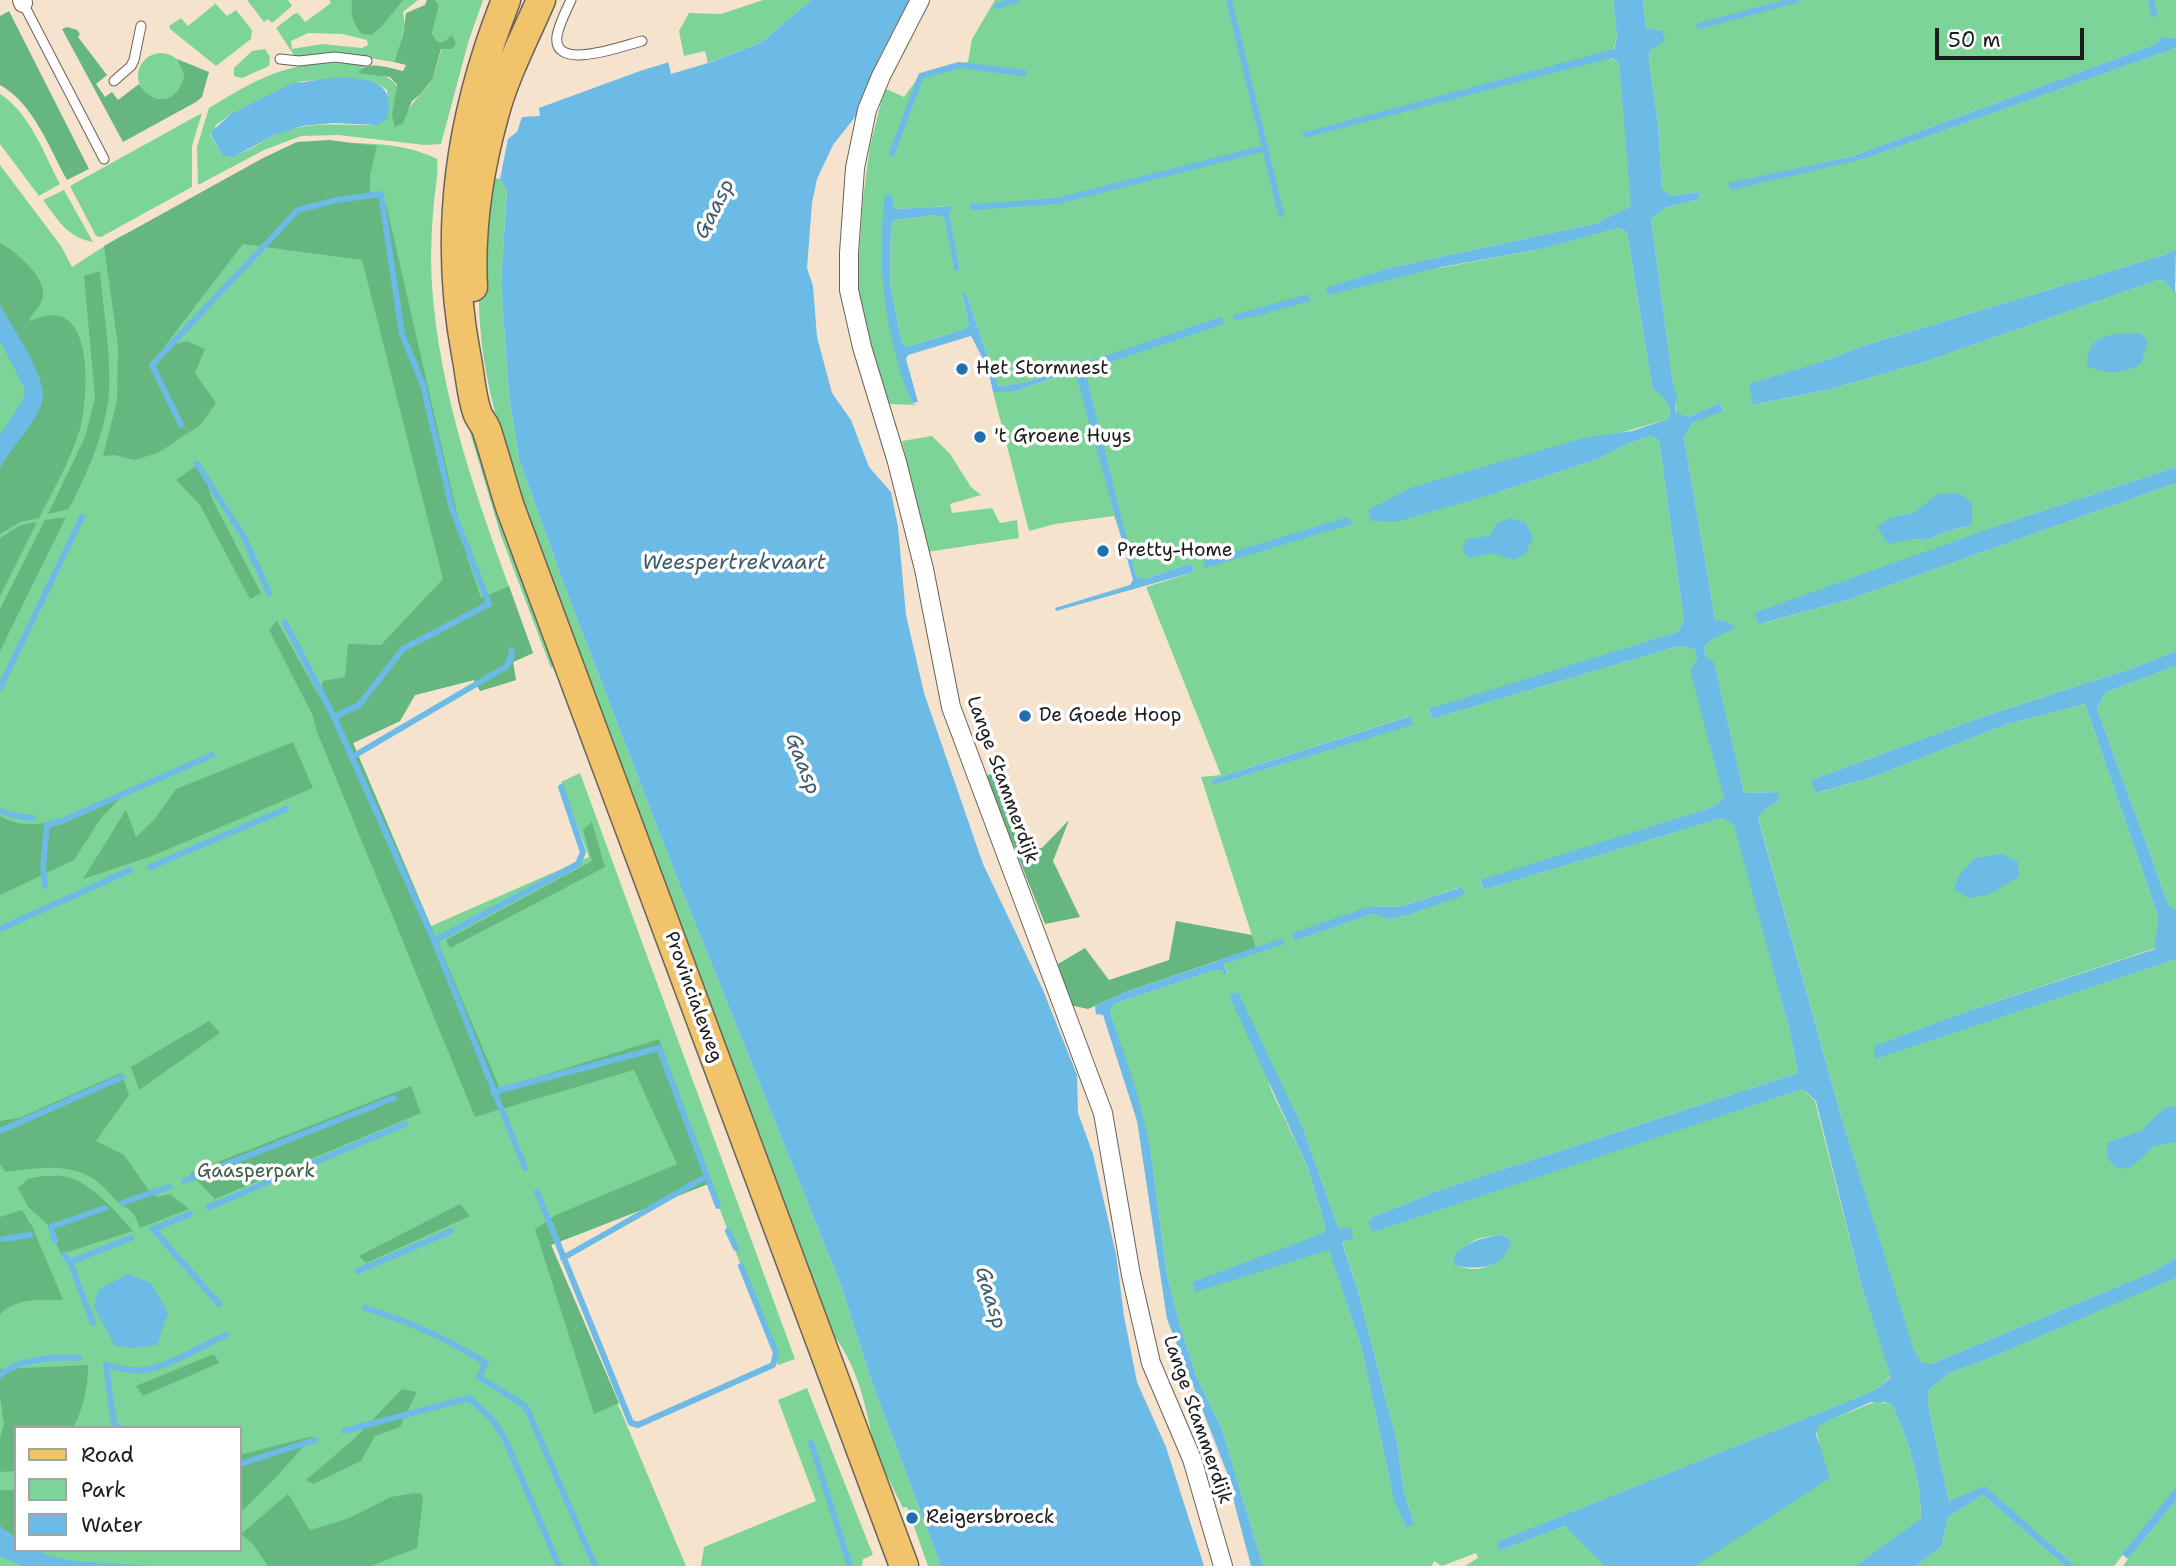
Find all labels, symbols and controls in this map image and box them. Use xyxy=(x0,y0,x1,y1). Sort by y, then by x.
scale bar xyxy=(1938,14,2087,58)
text: 50 m xyxy=(1948,26,2001,54)
water label: Gaasp xyxy=(689,175,741,243)
place label: Het Stormnest xyxy=(976,358,1109,380)
marker: Het Stormnest xyxy=(954,361,970,377)
place label: 't Groene Huys xyxy=(994,426,1131,448)
marker: 't Groene Huys xyxy=(972,429,988,445)
place label: Pretty-Home xyxy=(1117,540,1233,562)
marker: Pretty-Home xyxy=(1095,543,1111,559)
water label: Weespertrekvaart xyxy=(642,551,826,577)
street label: Lange Stammerdijk xyxy=(961,693,1043,867)
place label: De Goede Hoop xyxy=(1039,705,1182,727)
marker: De Goede Hoop xyxy=(1017,708,1033,724)
water label: Gaasp xyxy=(779,730,825,798)
street label: Provincialeweg xyxy=(659,929,727,1065)
park label: Gaasperpark xyxy=(197,1161,315,1183)
water label: Gaasp xyxy=(969,1264,1011,1332)
street label: Lange Stammerdijk xyxy=(1157,1333,1237,1507)
legend xyxy=(14,1426,242,1552)
text: Road xyxy=(81,1441,134,1469)
text: Park xyxy=(81,1476,126,1504)
place label: Reigersbroeck xyxy=(926,1507,1055,1529)
marker: Reigersbroeck xyxy=(904,1510,920,1526)
text: Water xyxy=(81,1511,143,1539)

